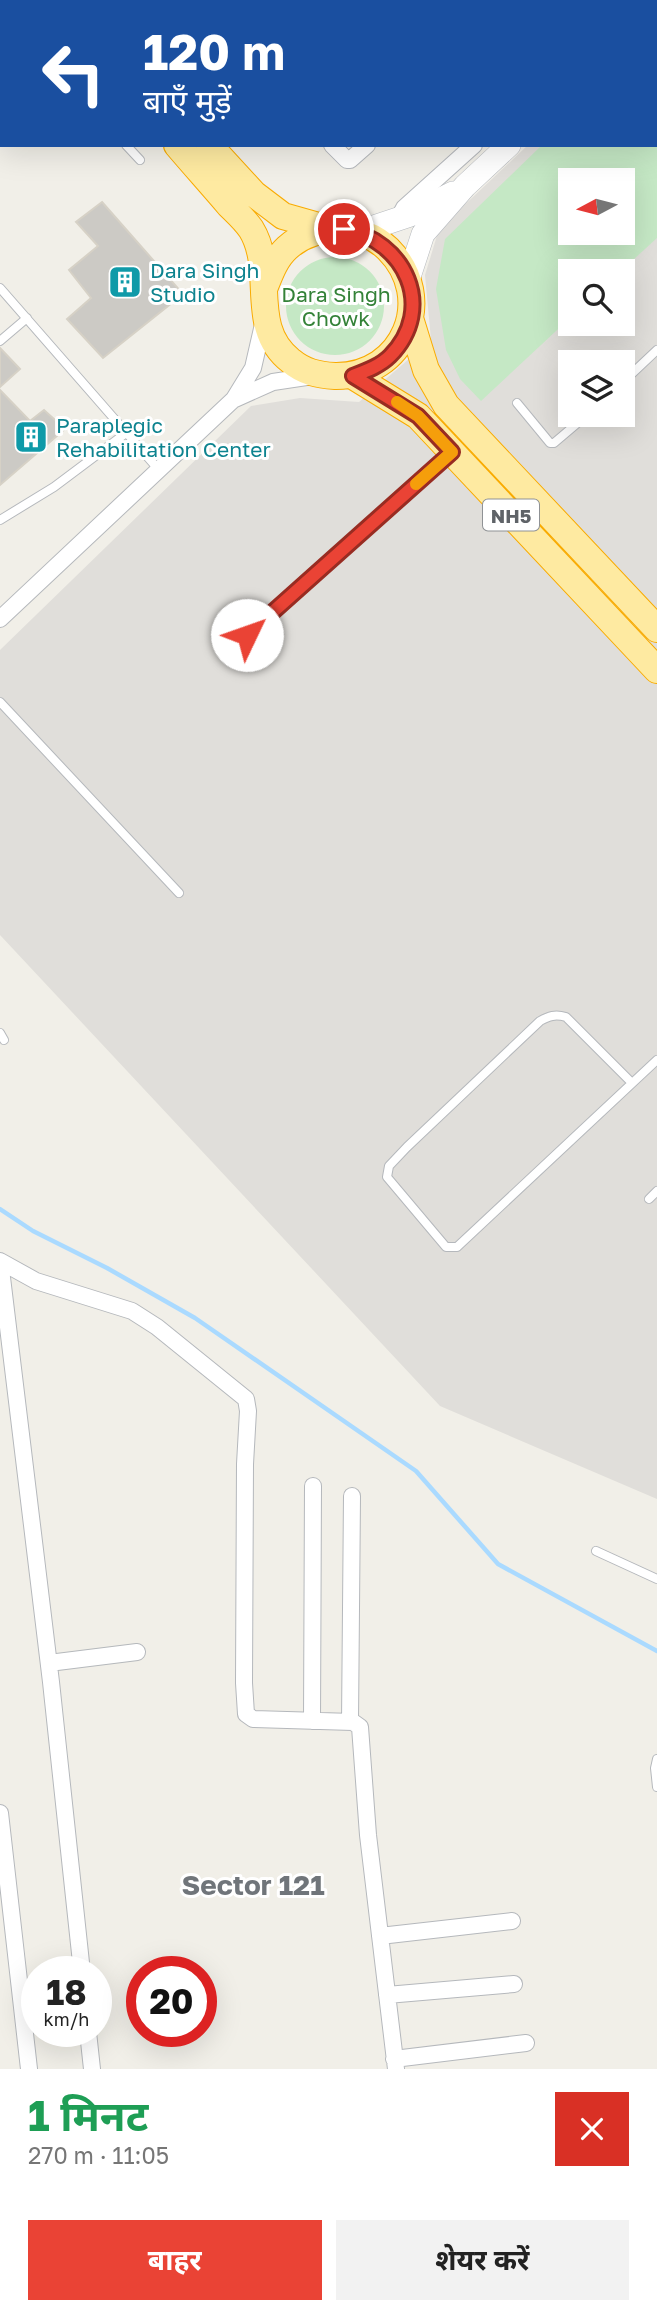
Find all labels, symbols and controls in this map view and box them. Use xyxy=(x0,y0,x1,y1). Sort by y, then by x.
text: 120 m xyxy=(143,22,285,81)
icon: left xyxy=(28,28,119,119)
text: बाएँ मुड़ें xyxy=(143,82,232,120)
north arrow xyxy=(558,168,635,245)
map controls xyxy=(558,168,635,427)
pin xyxy=(314,199,374,259)
icon: arrive xyxy=(325,210,363,248)
place label: Dara Singh Studio xyxy=(150,257,259,307)
button: search xyxy=(558,259,635,336)
building icon: Dara Singh Studio xyxy=(106,263,144,301)
park label: Dara Singh Chowk xyxy=(281,281,391,331)
button: layers xyxy=(558,350,635,427)
place label: Paraplegic Rehabilitation Center xyxy=(56,412,271,462)
building icon: Paraplegic Rehabilitation Center xyxy=(12,418,50,456)
road number: NH5 xyxy=(483,500,539,530)
position arrow xyxy=(210,598,284,672)
district label: Sector 121 xyxy=(181,1868,325,1901)
speed limit sign: 20 xyxy=(126,1956,217,2047)
text: 18 xyxy=(46,1971,87,2013)
text: km/h xyxy=(44,2008,89,2030)
text: 1 मिनट xyxy=(28,2090,148,2140)
button: close xyxy=(555,2092,629,2166)
text: 270 m · 11:05 xyxy=(28,2141,169,2169)
button: बाहर xyxy=(28,2220,322,2300)
button: शेयर करें xyxy=(336,2220,629,2300)

